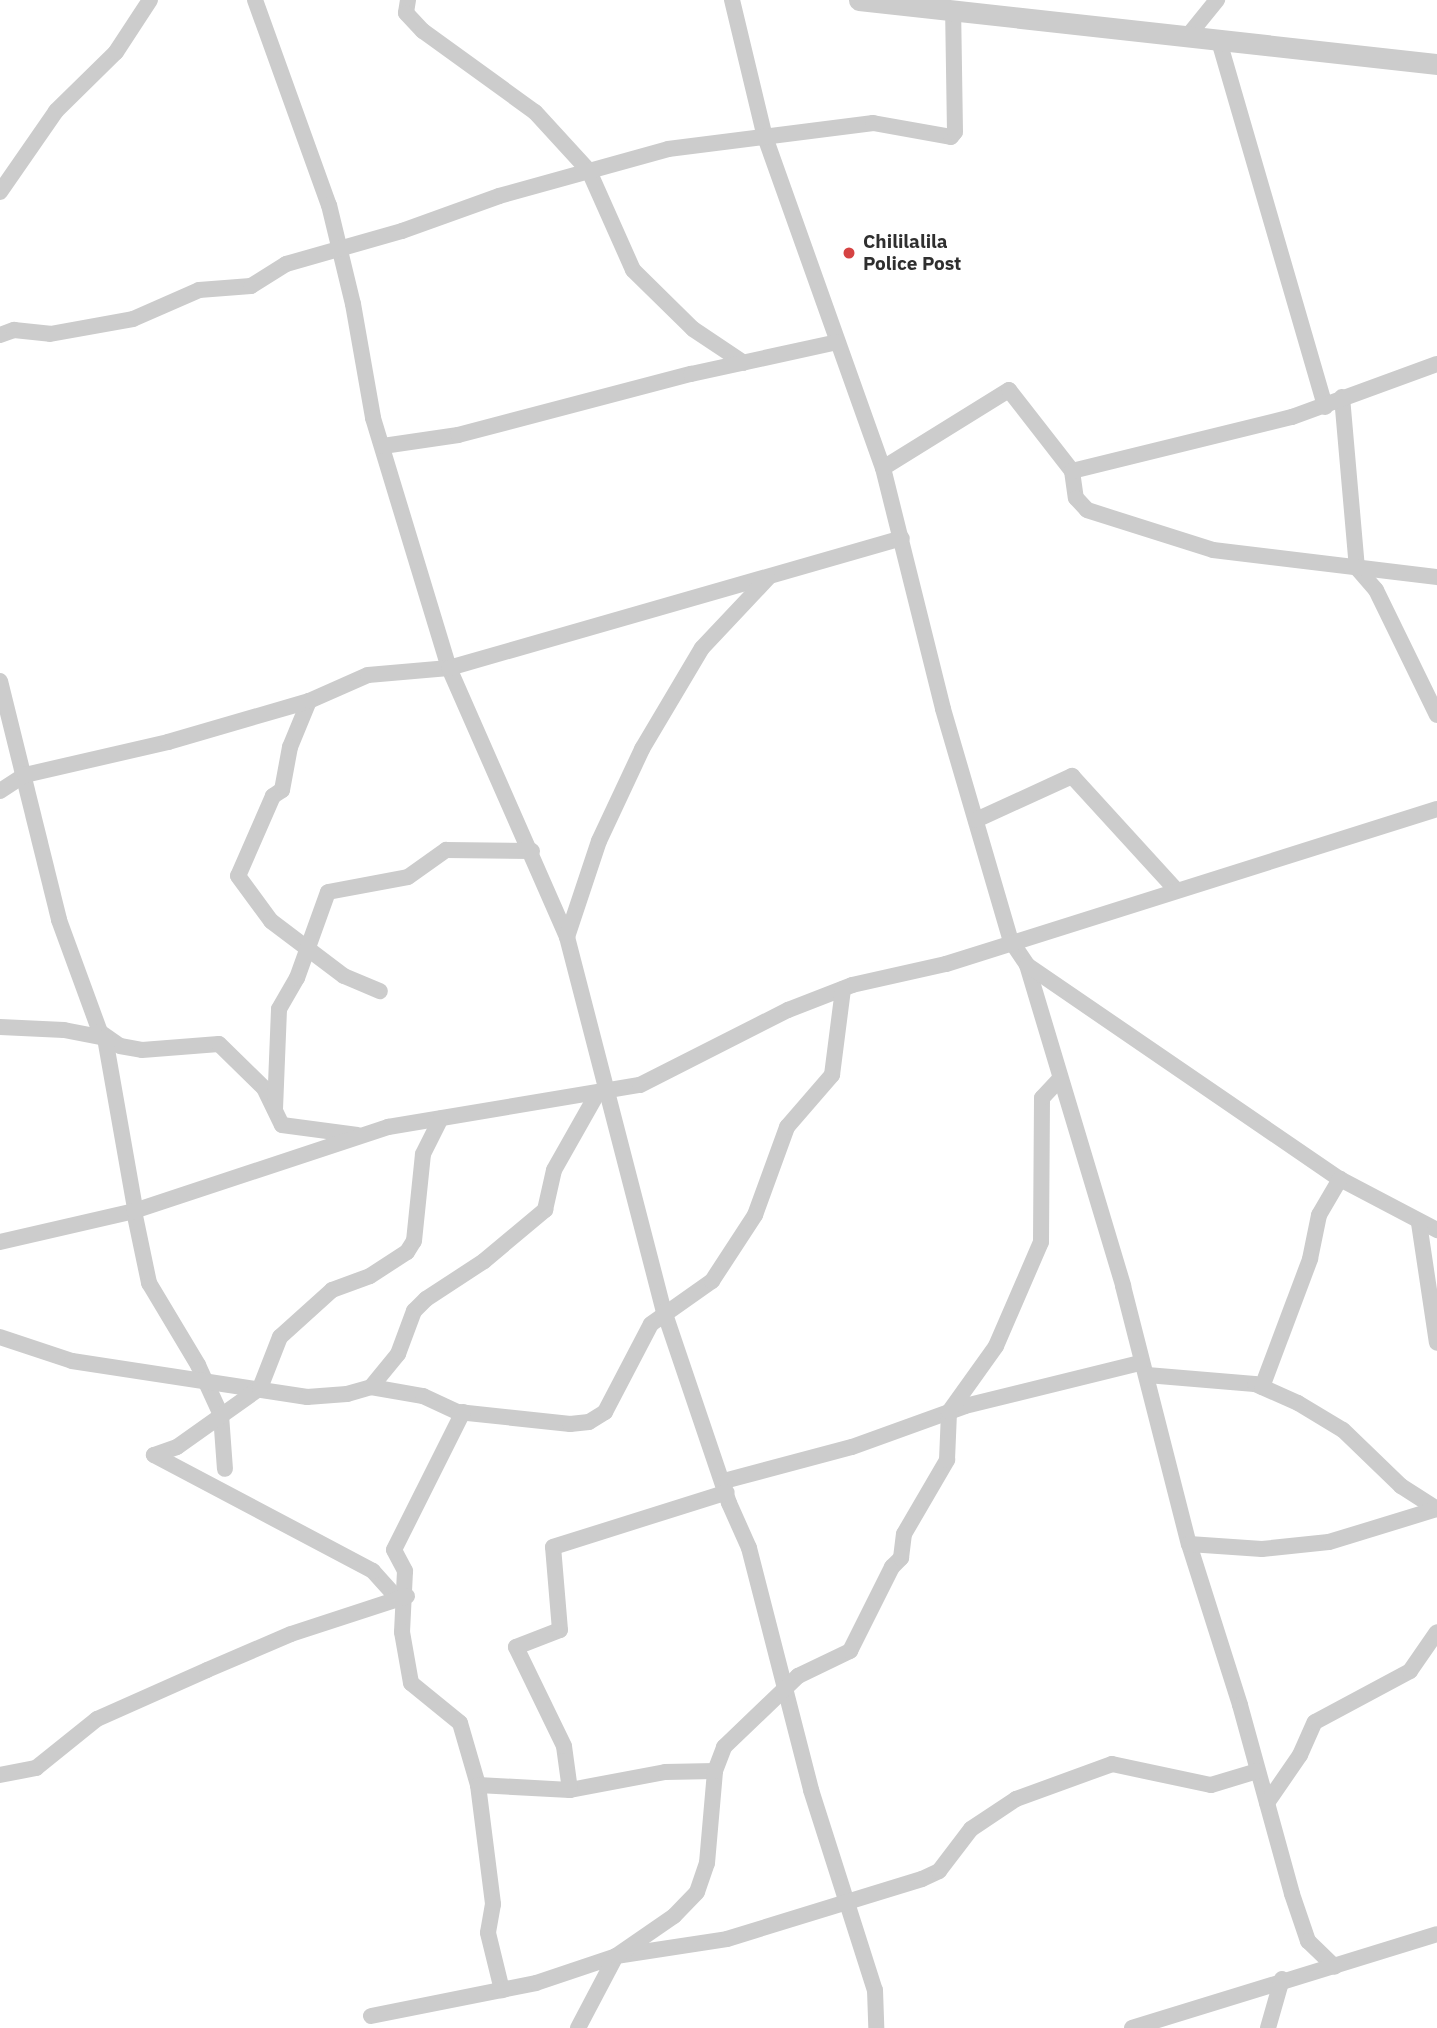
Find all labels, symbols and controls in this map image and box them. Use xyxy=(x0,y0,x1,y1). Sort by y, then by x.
place label: Chililalila Police Post xyxy=(863,231,961,275)
marker: Chililalila Police Post xyxy=(841,245,857,261)

